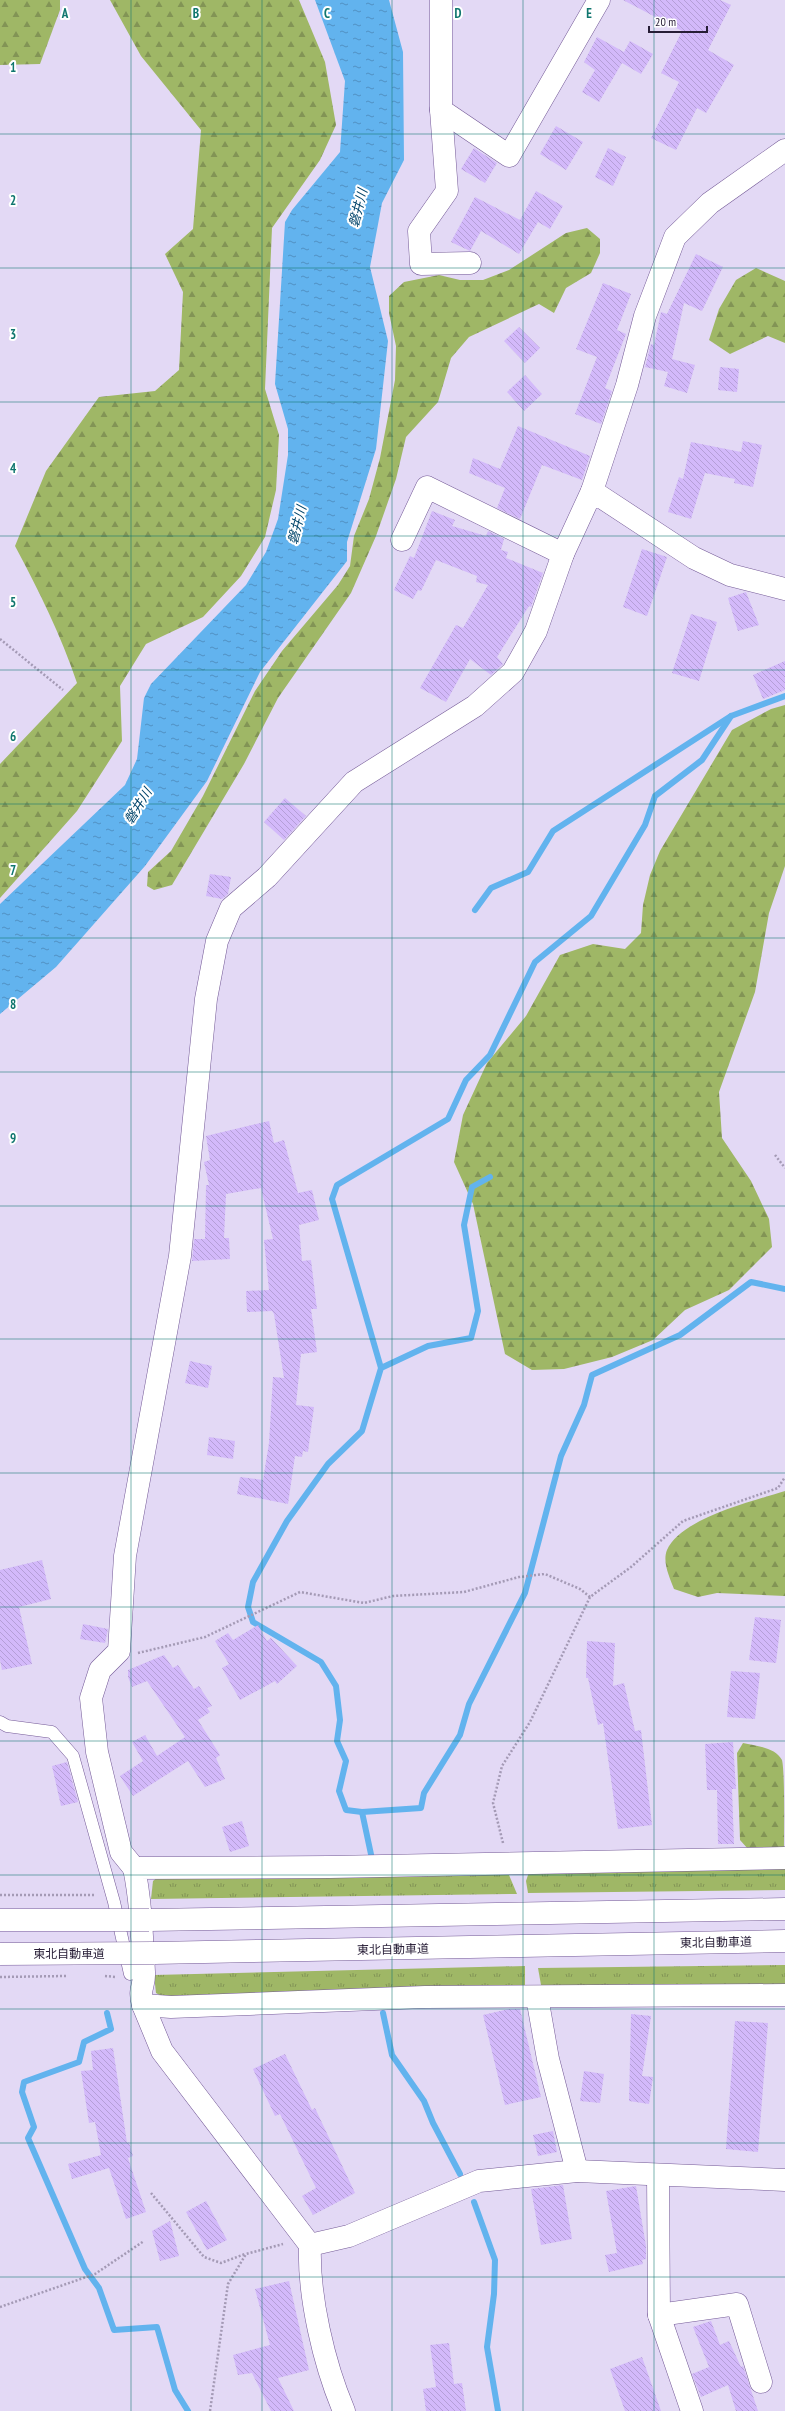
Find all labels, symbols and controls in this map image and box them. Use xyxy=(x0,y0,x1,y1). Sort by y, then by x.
text: A xyxy=(61,5,69,22)
text: B xyxy=(193,5,199,22)
text: C xyxy=(324,5,330,22)
text: D xyxy=(455,5,462,22)
text: E xyxy=(586,5,592,22)
scale bar xyxy=(649,8,707,34)
text: 20 m xyxy=(655,14,676,29)
text: 1 xyxy=(10,59,16,76)
water label: 磐井川 xyxy=(345,185,371,229)
text: 2 xyxy=(10,192,16,209)
text: 3 xyxy=(10,326,16,343)
text: 4 xyxy=(10,460,17,477)
water label: 磐井川 xyxy=(284,502,310,546)
text: 5 xyxy=(10,594,16,611)
text: 6 xyxy=(10,728,16,745)
water label: 磐井川 xyxy=(120,783,157,827)
text: 7 xyxy=(10,862,16,879)
text: 8 xyxy=(10,996,16,1013)
text: 9 xyxy=(10,1130,16,1147)
street label: 東北自動車道 xyxy=(680,1934,752,1950)
street label: 東北自動車道 xyxy=(357,1941,429,1957)
street label: 東北自動車道 xyxy=(33,1946,105,1961)

